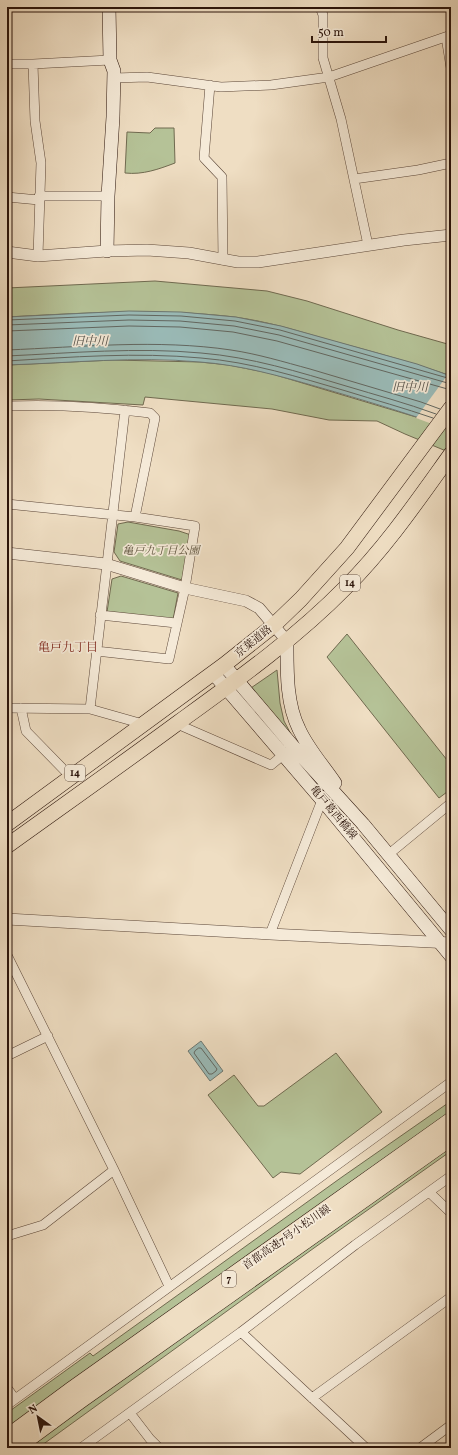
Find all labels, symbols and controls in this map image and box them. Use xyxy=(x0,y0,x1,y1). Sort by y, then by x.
scale bar xyxy=(312,18,386,44)
text: 50 m xyxy=(318,25,344,41)
water label: 旧中川 xyxy=(72,334,110,350)
water label: 旧中川 xyxy=(392,380,430,396)
park label: 亀戸九丁目公園 xyxy=(123,544,201,559)
road number: 14 xyxy=(340,575,360,591)
street label: 京葉道路 xyxy=(232,622,276,662)
district label: 亀戸九丁目 xyxy=(38,640,98,656)
road number: 14 xyxy=(65,765,85,781)
street label: 亀戸葛西橋線 xyxy=(306,783,360,843)
street label: 首都高速7号小松川線 xyxy=(240,1202,334,1274)
road number: 7 xyxy=(222,1271,236,1287)
north arrow xyxy=(18,1397,58,1437)
text: N xyxy=(26,1401,41,1418)

